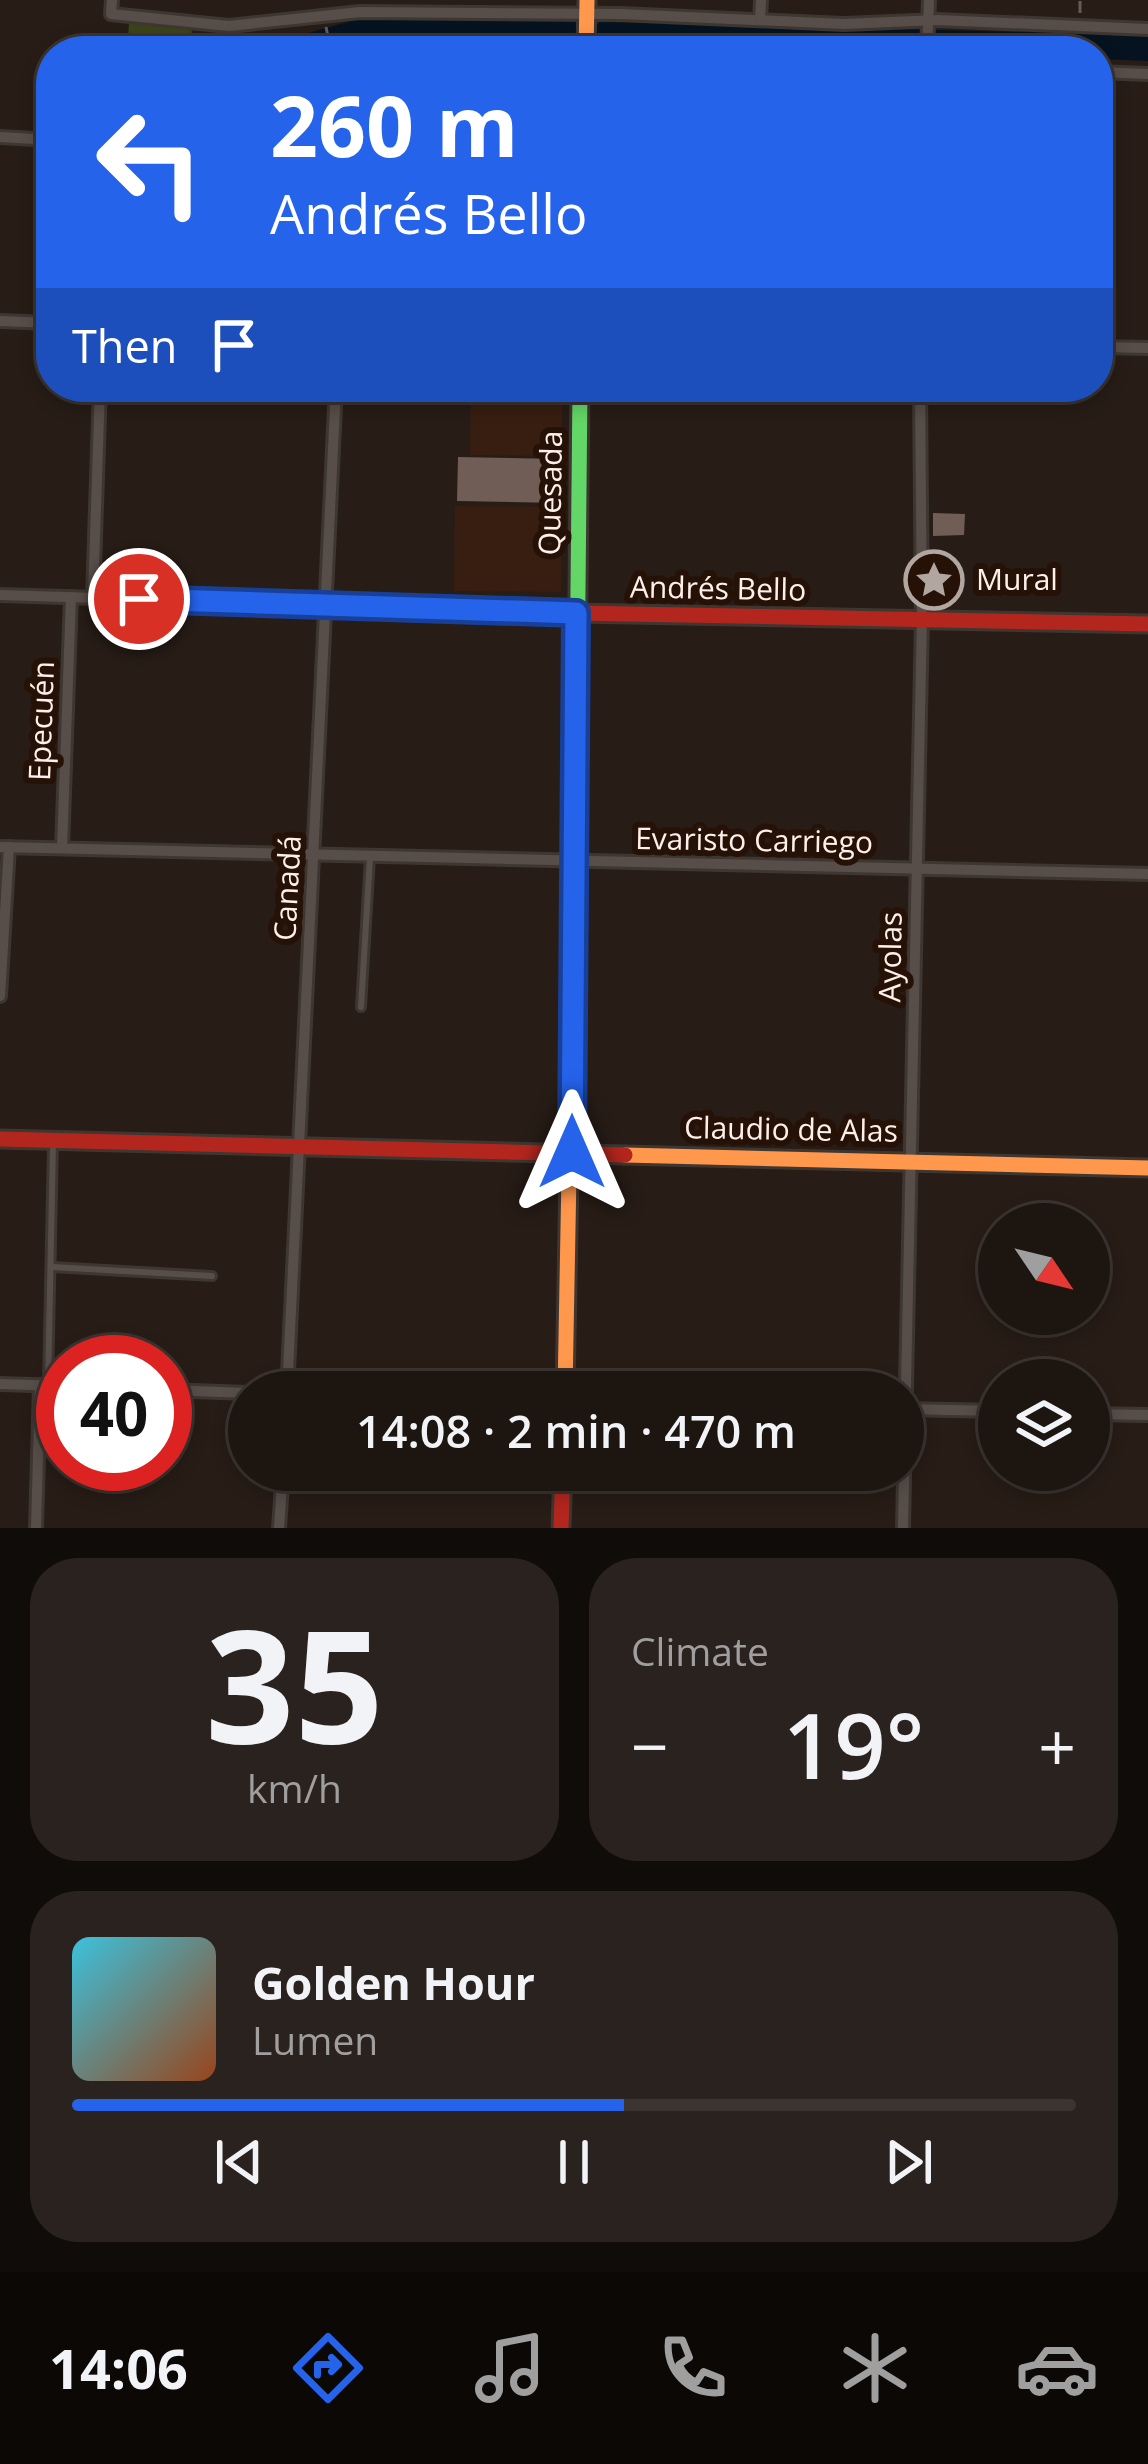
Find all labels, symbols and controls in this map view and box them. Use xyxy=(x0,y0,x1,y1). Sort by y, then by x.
text: 260 m xyxy=(270,67,518,182)
icon: left xyxy=(72,84,228,240)
text: Andrés Bello xyxy=(270,176,587,250)
icon: arrive xyxy=(201,312,267,378)
text: Then xyxy=(72,315,177,376)
street label: Quesada xyxy=(528,430,571,556)
pin xyxy=(88,548,190,650)
place icon: Mural xyxy=(903,549,965,611)
place label: Mural xyxy=(976,558,1058,599)
street label: Andrés Bello xyxy=(630,565,807,610)
icon: arrive xyxy=(106,566,172,632)
street label: Epecuén xyxy=(18,660,63,782)
street label: Evaristo Carriego xyxy=(635,817,873,862)
street label: Canadá xyxy=(263,834,310,942)
street label: Ayolas xyxy=(868,911,911,1003)
position arrow xyxy=(509,1089,635,1215)
street label: Claudio de Alas xyxy=(684,1106,898,1151)
north arrow xyxy=(978,1203,1110,1335)
map controls xyxy=(978,1203,1110,1491)
speed limit sign: 40 xyxy=(36,1335,192,1491)
button: layers xyxy=(978,1359,1110,1491)
text: 14:08 · 2 min · 470 m xyxy=(356,1400,796,1461)
text: 35 xyxy=(205,1576,384,1789)
text: Climate xyxy=(631,1624,769,1677)
text: 19° xyxy=(783,1683,924,1805)
text: − xyxy=(631,1700,669,1790)
text: + xyxy=(1038,1700,1076,1790)
text: km/h xyxy=(247,1761,342,1814)
text: Golden Hour xyxy=(252,1952,535,2013)
text: Lumen xyxy=(252,2013,378,2066)
icon: previous xyxy=(206,2129,272,2195)
icon: pause xyxy=(541,2129,607,2195)
icon: next xyxy=(876,2129,942,2195)
icon: directions xyxy=(286,2326,370,2410)
icon: music xyxy=(468,2326,552,2410)
icon: phone xyxy=(651,2326,735,2410)
icon: climate xyxy=(833,2326,917,2410)
icon: car xyxy=(1015,2326,1099,2410)
text: 14:06 xyxy=(49,2331,188,2405)

